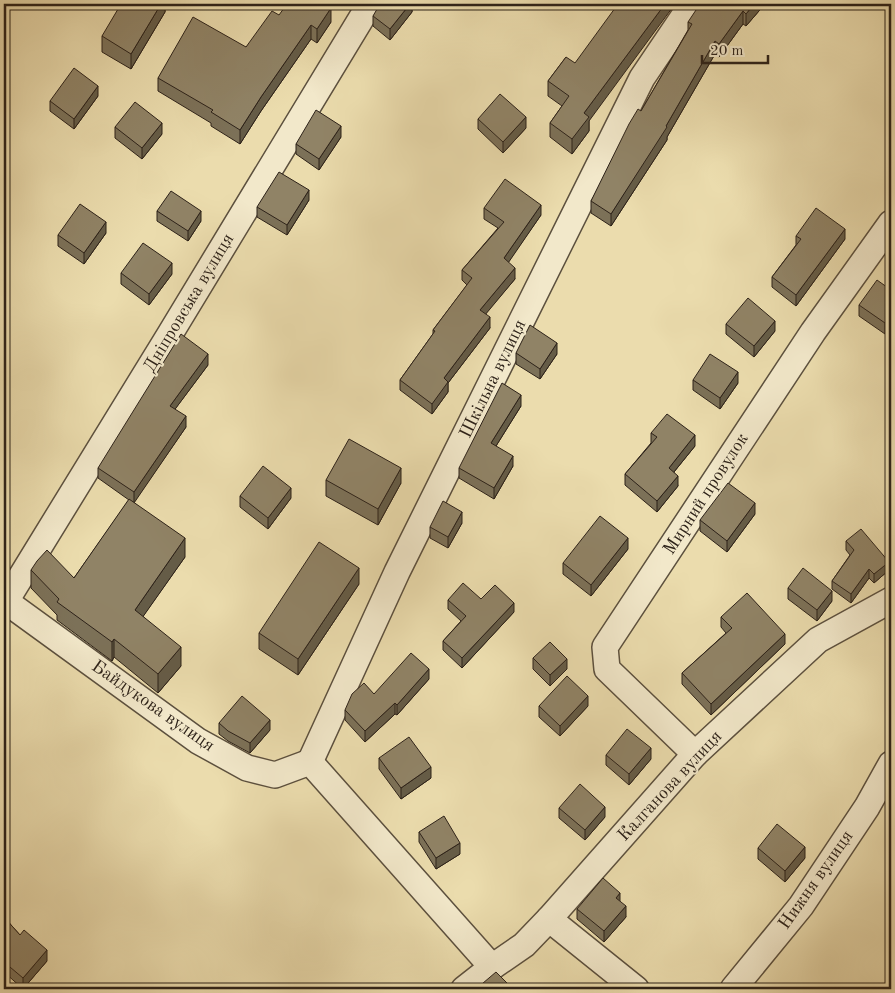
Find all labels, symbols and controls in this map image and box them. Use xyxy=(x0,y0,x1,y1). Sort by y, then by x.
scale bar xyxy=(702,32,769,64)
text: 20 m xyxy=(710,44,744,59)
street label: Дніпровська вулиця xyxy=(141,231,237,375)
street label: Шкільна вулиця xyxy=(457,317,529,441)
street label: Мирний провулок xyxy=(660,430,752,558)
street label: Байдукова вулиця xyxy=(88,657,218,755)
street label: Калганова вулиця xyxy=(614,727,726,845)
street label: Нижня вулиця xyxy=(775,827,857,933)

